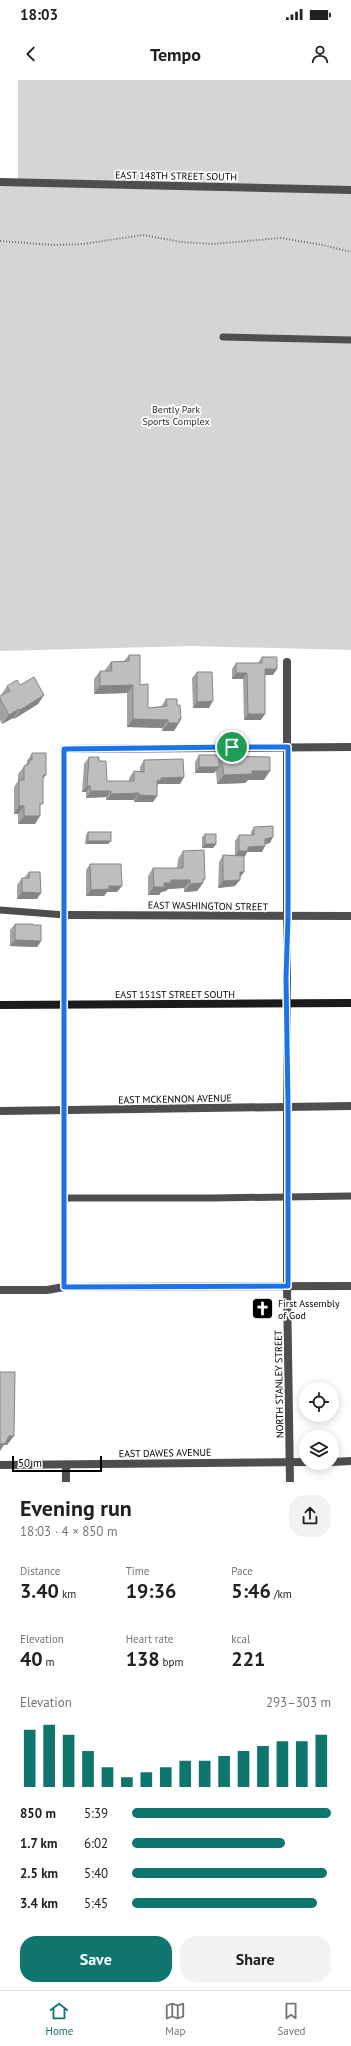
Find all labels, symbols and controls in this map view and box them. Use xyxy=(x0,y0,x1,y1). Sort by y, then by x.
text: 18:03 xyxy=(20,5,58,24)
icon: back xyxy=(20,43,42,65)
text: Tempo xyxy=(150,43,201,66)
icon: person xyxy=(309,43,331,65)
street label: EAST 148TH STREET SOUTH xyxy=(115,168,237,184)
park label: Bently Park Sports Complex xyxy=(142,403,210,428)
pin xyxy=(215,730,249,764)
icon: arrive xyxy=(221,736,243,758)
street label: EAST WASHINGTON STREET xyxy=(148,898,269,914)
street label: EAST 151ST STREET SOUTH xyxy=(115,988,235,1001)
street label: EAST MCKENNON AVENUE xyxy=(118,1092,232,1106)
church icon: First Assembly of God xyxy=(249,1296,275,1322)
place label: First Assembly of God xyxy=(278,1297,340,1322)
street label: NORTH STANLEY STREET xyxy=(272,1329,286,1438)
map controls xyxy=(299,1382,339,1470)
button: locate xyxy=(299,1382,339,1422)
button: layers xyxy=(299,1430,339,1470)
street label: EAST DAWES AVENUE xyxy=(119,1446,211,1460)
scale bar xyxy=(12,1454,102,1473)
text: 50 m xyxy=(18,1456,42,1470)
text: Evening run xyxy=(20,1494,132,1522)
button: share xyxy=(289,1495,331,1537)
text: 18:03 · 4 × 850 m xyxy=(20,1523,117,1540)
text: Distance xyxy=(20,1564,60,1578)
text: Time xyxy=(126,1564,149,1578)
text: Pace xyxy=(231,1564,253,1578)
text: 3.40 xyxy=(20,1578,59,1604)
text: 19:36 xyxy=(126,1578,176,1604)
text: 5:46 xyxy=(231,1578,271,1604)
text: km xyxy=(59,1587,76,1601)
text: /km xyxy=(271,1587,292,1601)
text: Elevation xyxy=(20,1632,64,1646)
text: Heart rate xyxy=(126,1632,173,1646)
text: kcal xyxy=(231,1632,250,1646)
text: 40 xyxy=(20,1646,43,1672)
text: 138 xyxy=(126,1646,160,1672)
text: 221 xyxy=(231,1646,265,1672)
text: m xyxy=(43,1655,55,1669)
text: bpm xyxy=(160,1655,183,1669)
text: Elevation xyxy=(20,1694,72,1711)
text: 293–303 m xyxy=(266,1694,331,1711)
text: 850 m xyxy=(20,1805,56,1822)
text: 5:39 xyxy=(84,1805,108,1822)
text: 1.7 km xyxy=(20,1835,57,1852)
text: 6:02 xyxy=(84,1835,108,1852)
text: 2.5 km xyxy=(20,1865,58,1882)
text: 5:40 xyxy=(84,1865,108,1882)
text: 3.4 km xyxy=(20,1895,58,1912)
text: 5:45 xyxy=(84,1895,108,1912)
button: Save xyxy=(20,1936,172,1982)
button: Share xyxy=(180,1936,331,1982)
tab: Home xyxy=(46,2000,73,2038)
tab: Map xyxy=(164,2000,186,2038)
tab: Saved xyxy=(277,2000,305,2038)

